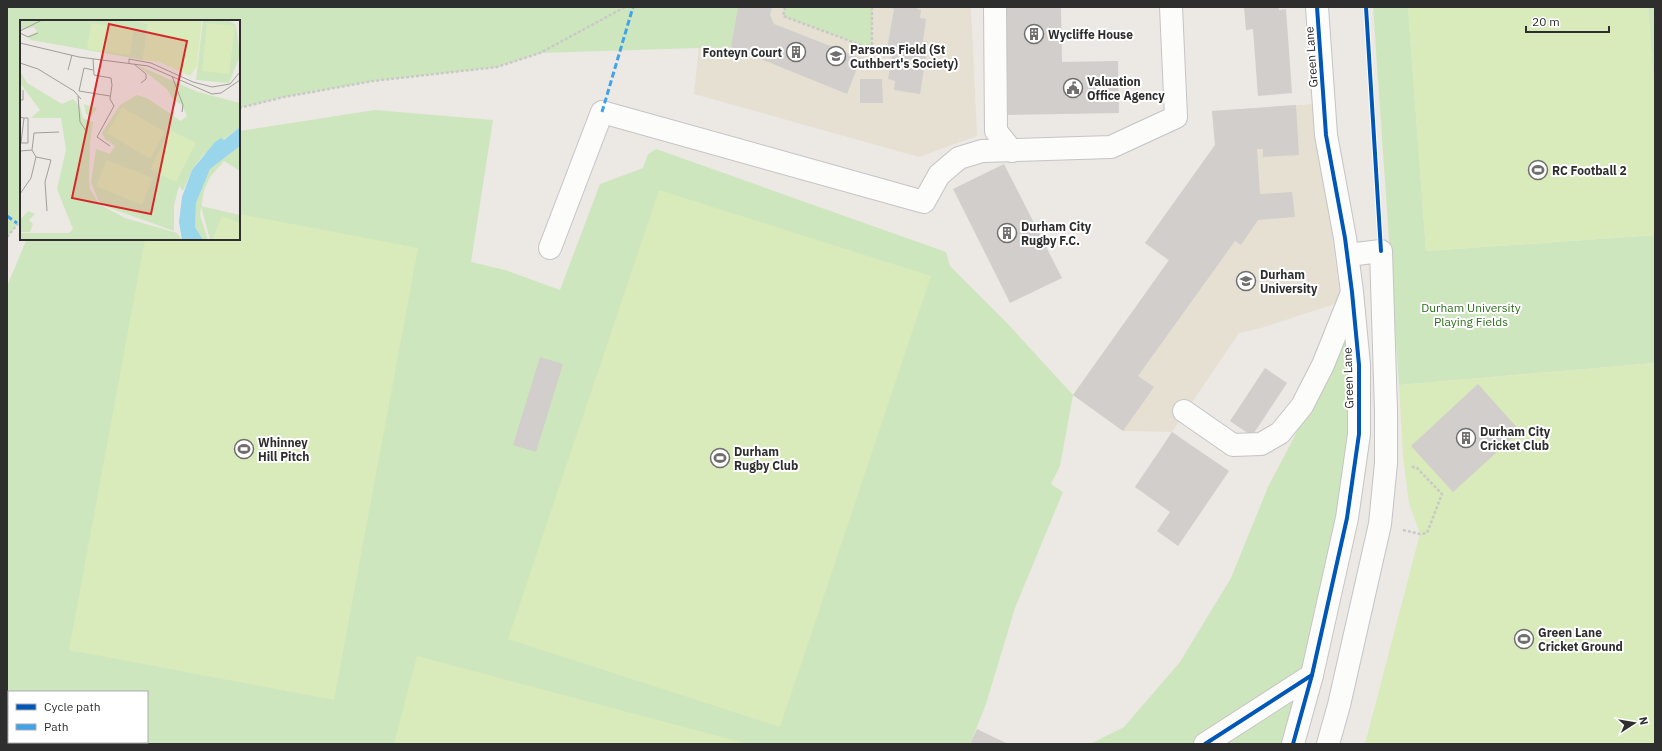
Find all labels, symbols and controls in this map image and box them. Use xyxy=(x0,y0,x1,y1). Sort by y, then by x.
scale bar xyxy=(1526,8,1609,34)
text: 20 m xyxy=(1532,14,1560,29)
inset map xyxy=(20,20,240,240)
building icon: Wycliffe House xyxy=(1023,23,1045,45)
street label: Green Lane xyxy=(1301,25,1321,88)
place label: Wycliffe House xyxy=(1048,27,1133,42)
building icon: Fonteyn Court xyxy=(785,41,807,63)
place label: Parsons Field (St Cuthbert's Society) xyxy=(850,42,958,71)
place label: Fonteyn Court xyxy=(703,45,782,60)
school or university icon: Parsons Field (St Cuthbert's Society) xyxy=(825,45,847,67)
place label: Valuation Office Agency xyxy=(1087,74,1165,103)
public building icon: Valuation Office Agency xyxy=(1062,77,1084,99)
sports icon: RC Football 2 xyxy=(1527,159,1549,181)
place label: RC Football 2 xyxy=(1552,163,1627,178)
place label: Durham City Rugby F.C. xyxy=(1021,219,1092,248)
building icon: Durham City Rugby F.C. xyxy=(996,222,1018,244)
place label: Durham University xyxy=(1260,267,1318,296)
school or university icon: Durham University xyxy=(1235,270,1257,292)
park label: Durham University Playing Fields xyxy=(1421,300,1521,329)
street label: Green Lane xyxy=(1339,347,1357,409)
place label: Durham City Cricket Club xyxy=(1480,424,1551,453)
building icon: Durham City Cricket Club xyxy=(1455,427,1477,449)
place label: Whinney Hill Pitch xyxy=(258,435,309,464)
sports icon: Whinney Hill Pitch xyxy=(233,438,255,460)
place label: Durham Rugby Club xyxy=(734,444,798,473)
sports icon: Durham Rugby Club xyxy=(709,447,731,469)
place label: Green Lane Cricket Ground xyxy=(1538,625,1623,654)
sports icon: Green Lane Cricket Ground xyxy=(1513,628,1535,650)
legend xyxy=(8,691,148,743)
text: Cycle path xyxy=(44,699,101,714)
north arrow xyxy=(1614,703,1654,743)
text: N xyxy=(1636,716,1651,726)
text: Path xyxy=(44,719,69,734)

